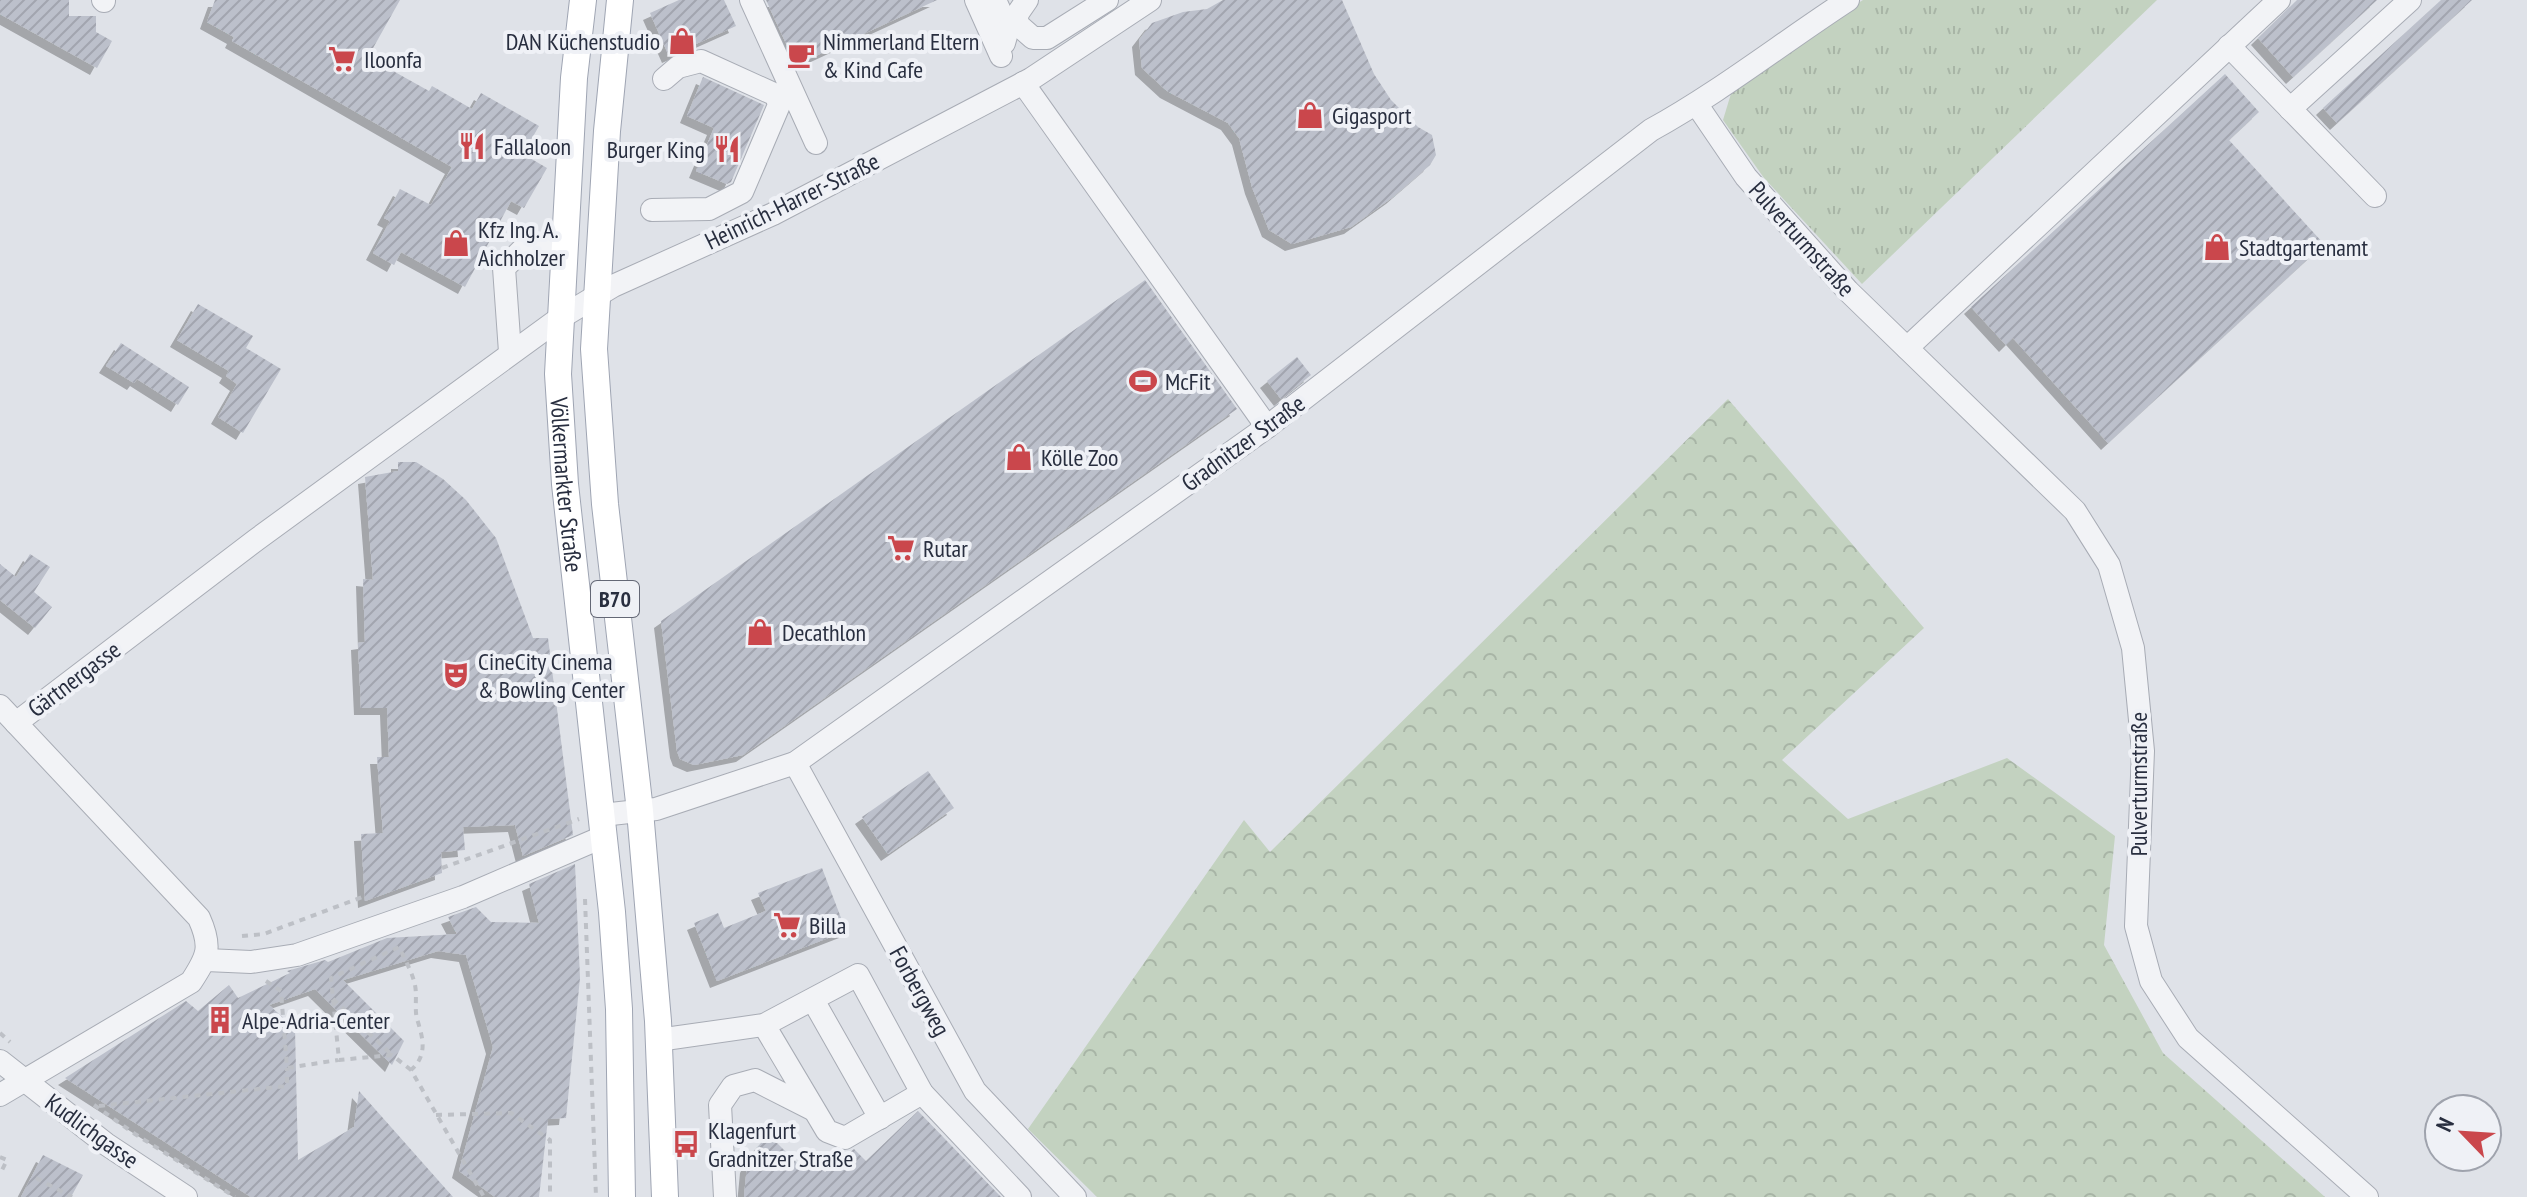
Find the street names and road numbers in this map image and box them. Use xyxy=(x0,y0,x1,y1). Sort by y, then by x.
street label: Heinrich-Harrer-Straße xyxy=(700,145,884,257)
street label: Pulverturmstraße xyxy=(1742,175,1862,303)
street label: Gradnitzer Straße xyxy=(1175,388,1311,498)
street label: Völkermarkter Straße xyxy=(544,395,590,574)
road number: B70 xyxy=(591,581,639,617)
street label: Gärtnergasse xyxy=(21,634,127,724)
street label: Pulverturmstraße xyxy=(2123,712,2154,856)
street label: Forbergweg xyxy=(883,941,957,1041)
street label: Kudlichgasse xyxy=(39,1087,145,1175)

